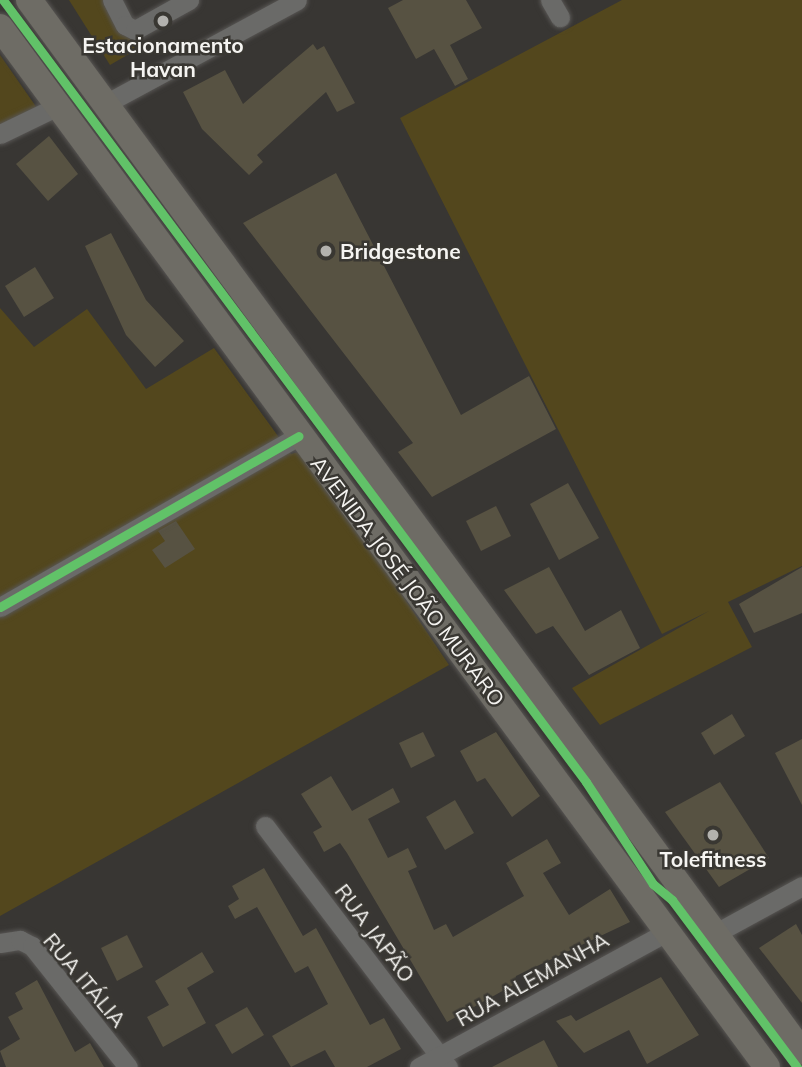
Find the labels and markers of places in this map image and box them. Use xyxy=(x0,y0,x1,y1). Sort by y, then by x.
marker: Estacionamento Havan xyxy=(155,13,171,29)
place label: Estacionamento Havan xyxy=(82,32,244,82)
place label: Bridgestone xyxy=(340,238,461,264)
marker: Bridgestone xyxy=(318,243,334,259)
marker: Tolefitness xyxy=(705,827,721,843)
place label: Tolefitness xyxy=(659,846,767,872)

